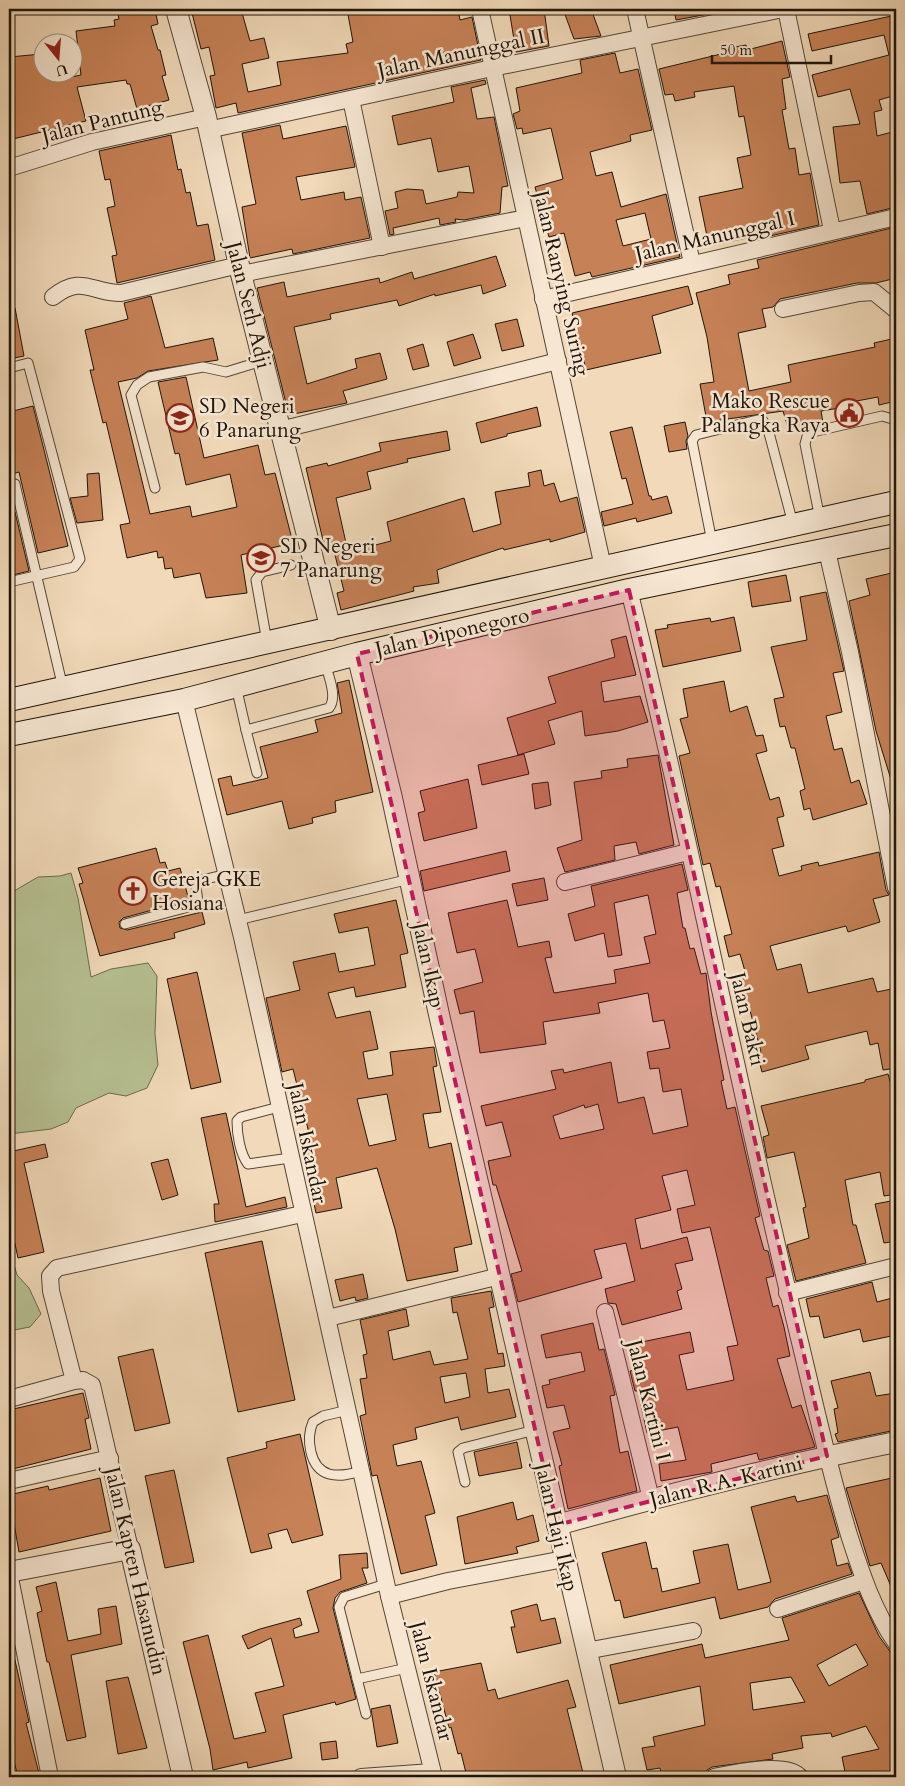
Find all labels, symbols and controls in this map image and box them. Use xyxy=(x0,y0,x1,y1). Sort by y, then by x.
street label: Jalan Manunggal II xyxy=(372,22,547,86)
north arrow xyxy=(32,32,82,82)
scale bar xyxy=(712,32,831,64)
text: 50 m xyxy=(720,40,752,60)
text: U xyxy=(53,59,70,81)
street label: Jalan Pantung xyxy=(36,92,166,151)
street label: Jalan Ranying Suring xyxy=(525,185,597,379)
street label: Jalan Manunggal I xyxy=(629,204,798,270)
street label: Jalan Seth Adji xyxy=(218,236,278,372)
place label: Mako Rescue Palangka Raya xyxy=(701,387,830,440)
place label: SD Negeri 6 Panarung xyxy=(199,392,301,445)
public building icon: Mako Rescue Palangka Raya xyxy=(834,398,864,428)
school or university icon: SD Negeri 6 Panarung xyxy=(165,403,195,433)
place label: SD Negeri 7 Panarung xyxy=(280,532,382,585)
school or university icon: SD Negeri 7 Panarung xyxy=(246,543,276,573)
street label: Jalan Diponegoro xyxy=(369,601,532,665)
place label: Gereja GKE Hosiana xyxy=(152,865,261,918)
church icon: Gereja GKE Hosiana xyxy=(118,876,148,906)
street label: Jalan Ikap xyxy=(405,917,452,1011)
street label: Jalan Bakti xyxy=(722,966,772,1069)
street label: Jalan Iskandar xyxy=(280,1077,335,1206)
street label: Jalan Kartini I xyxy=(619,1334,678,1464)
street label: Jalan R.A. Kartini xyxy=(644,1448,806,1515)
street label: Jalan Haji Ikap xyxy=(527,1457,585,1594)
street label: Jalan Kapten Hasanudin xyxy=(97,1461,174,1678)
street label: Jalan Iskandar xyxy=(402,1615,460,1744)

